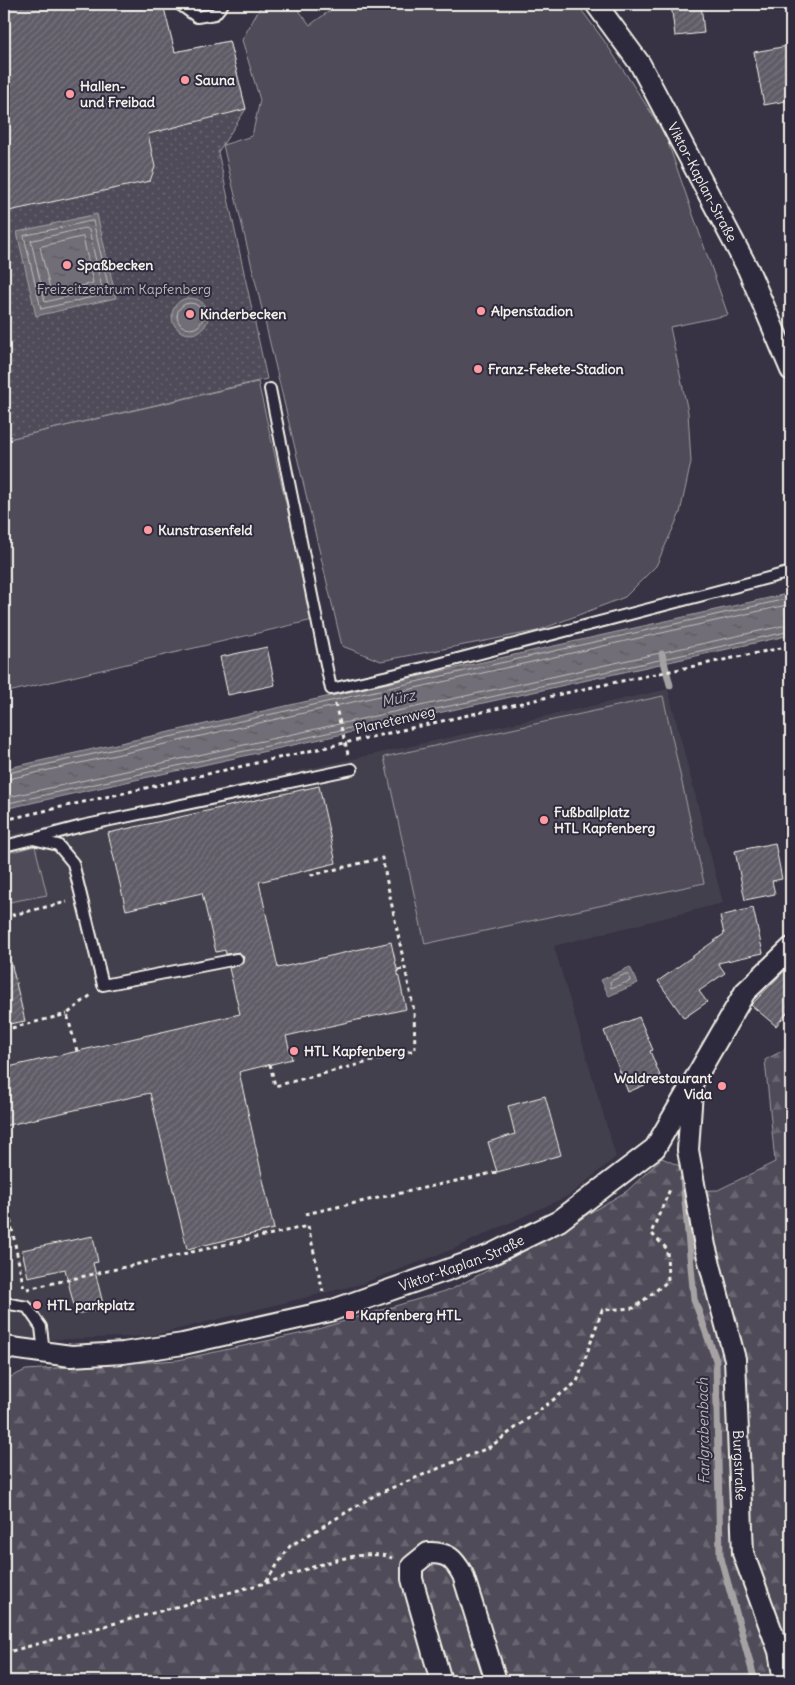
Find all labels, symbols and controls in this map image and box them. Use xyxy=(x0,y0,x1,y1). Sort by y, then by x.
place label: Sauna xyxy=(195,71,235,89)
marker: Sauna xyxy=(179,74,191,86)
place label: Hallen- und Freibad xyxy=(80,77,156,111)
marker: Hallen- und Freibad xyxy=(64,88,76,100)
street label: Viktor-Kaplan-Straße xyxy=(663,119,741,245)
place label: Spaßbecken xyxy=(77,256,153,274)
marker: Spaßbecken xyxy=(61,259,73,271)
park label: Freizeitzentrum Kapfenberg xyxy=(37,280,211,298)
place label: Alpenstadion xyxy=(491,302,573,320)
place label: Kinderbecken xyxy=(200,305,286,323)
marker: Alpenstadion xyxy=(475,305,487,317)
marker: Kinderbecken xyxy=(184,308,196,320)
place label: Franz-Fekete-Stadion xyxy=(488,360,624,378)
marker: Franz-Fekete-Stadion xyxy=(472,363,484,375)
place label: Kunstrasenfeld xyxy=(158,521,253,539)
marker: Kunstrasenfeld xyxy=(142,524,154,536)
water label: Mürz xyxy=(379,685,418,711)
street label: Planetenweg xyxy=(353,702,437,738)
place label: Fußballplatz HTL Kapfenberg xyxy=(554,803,655,837)
marker: Fußballplatz HTL Kapfenberg xyxy=(538,814,550,826)
place label: HTL Kapfenberg xyxy=(304,1042,405,1060)
marker: HTL Kapfenberg xyxy=(288,1045,300,1057)
place label: Waldrestaurant Vida xyxy=(614,1069,712,1103)
marker: Waldrestaurant Vida xyxy=(716,1080,728,1092)
street label: Viktor-Kaplan-Straße xyxy=(396,1231,527,1295)
place label: HTL parkplatz xyxy=(47,1296,135,1314)
marker: HTL parkplatz xyxy=(31,1299,43,1311)
place label: Kapfenberg HTL xyxy=(360,1306,462,1324)
marker: Kapfenberg HTL xyxy=(344,1309,356,1321)
water label: Farlgrabenbach xyxy=(693,1377,713,1485)
street label: Burgstraße xyxy=(729,1430,750,1501)

